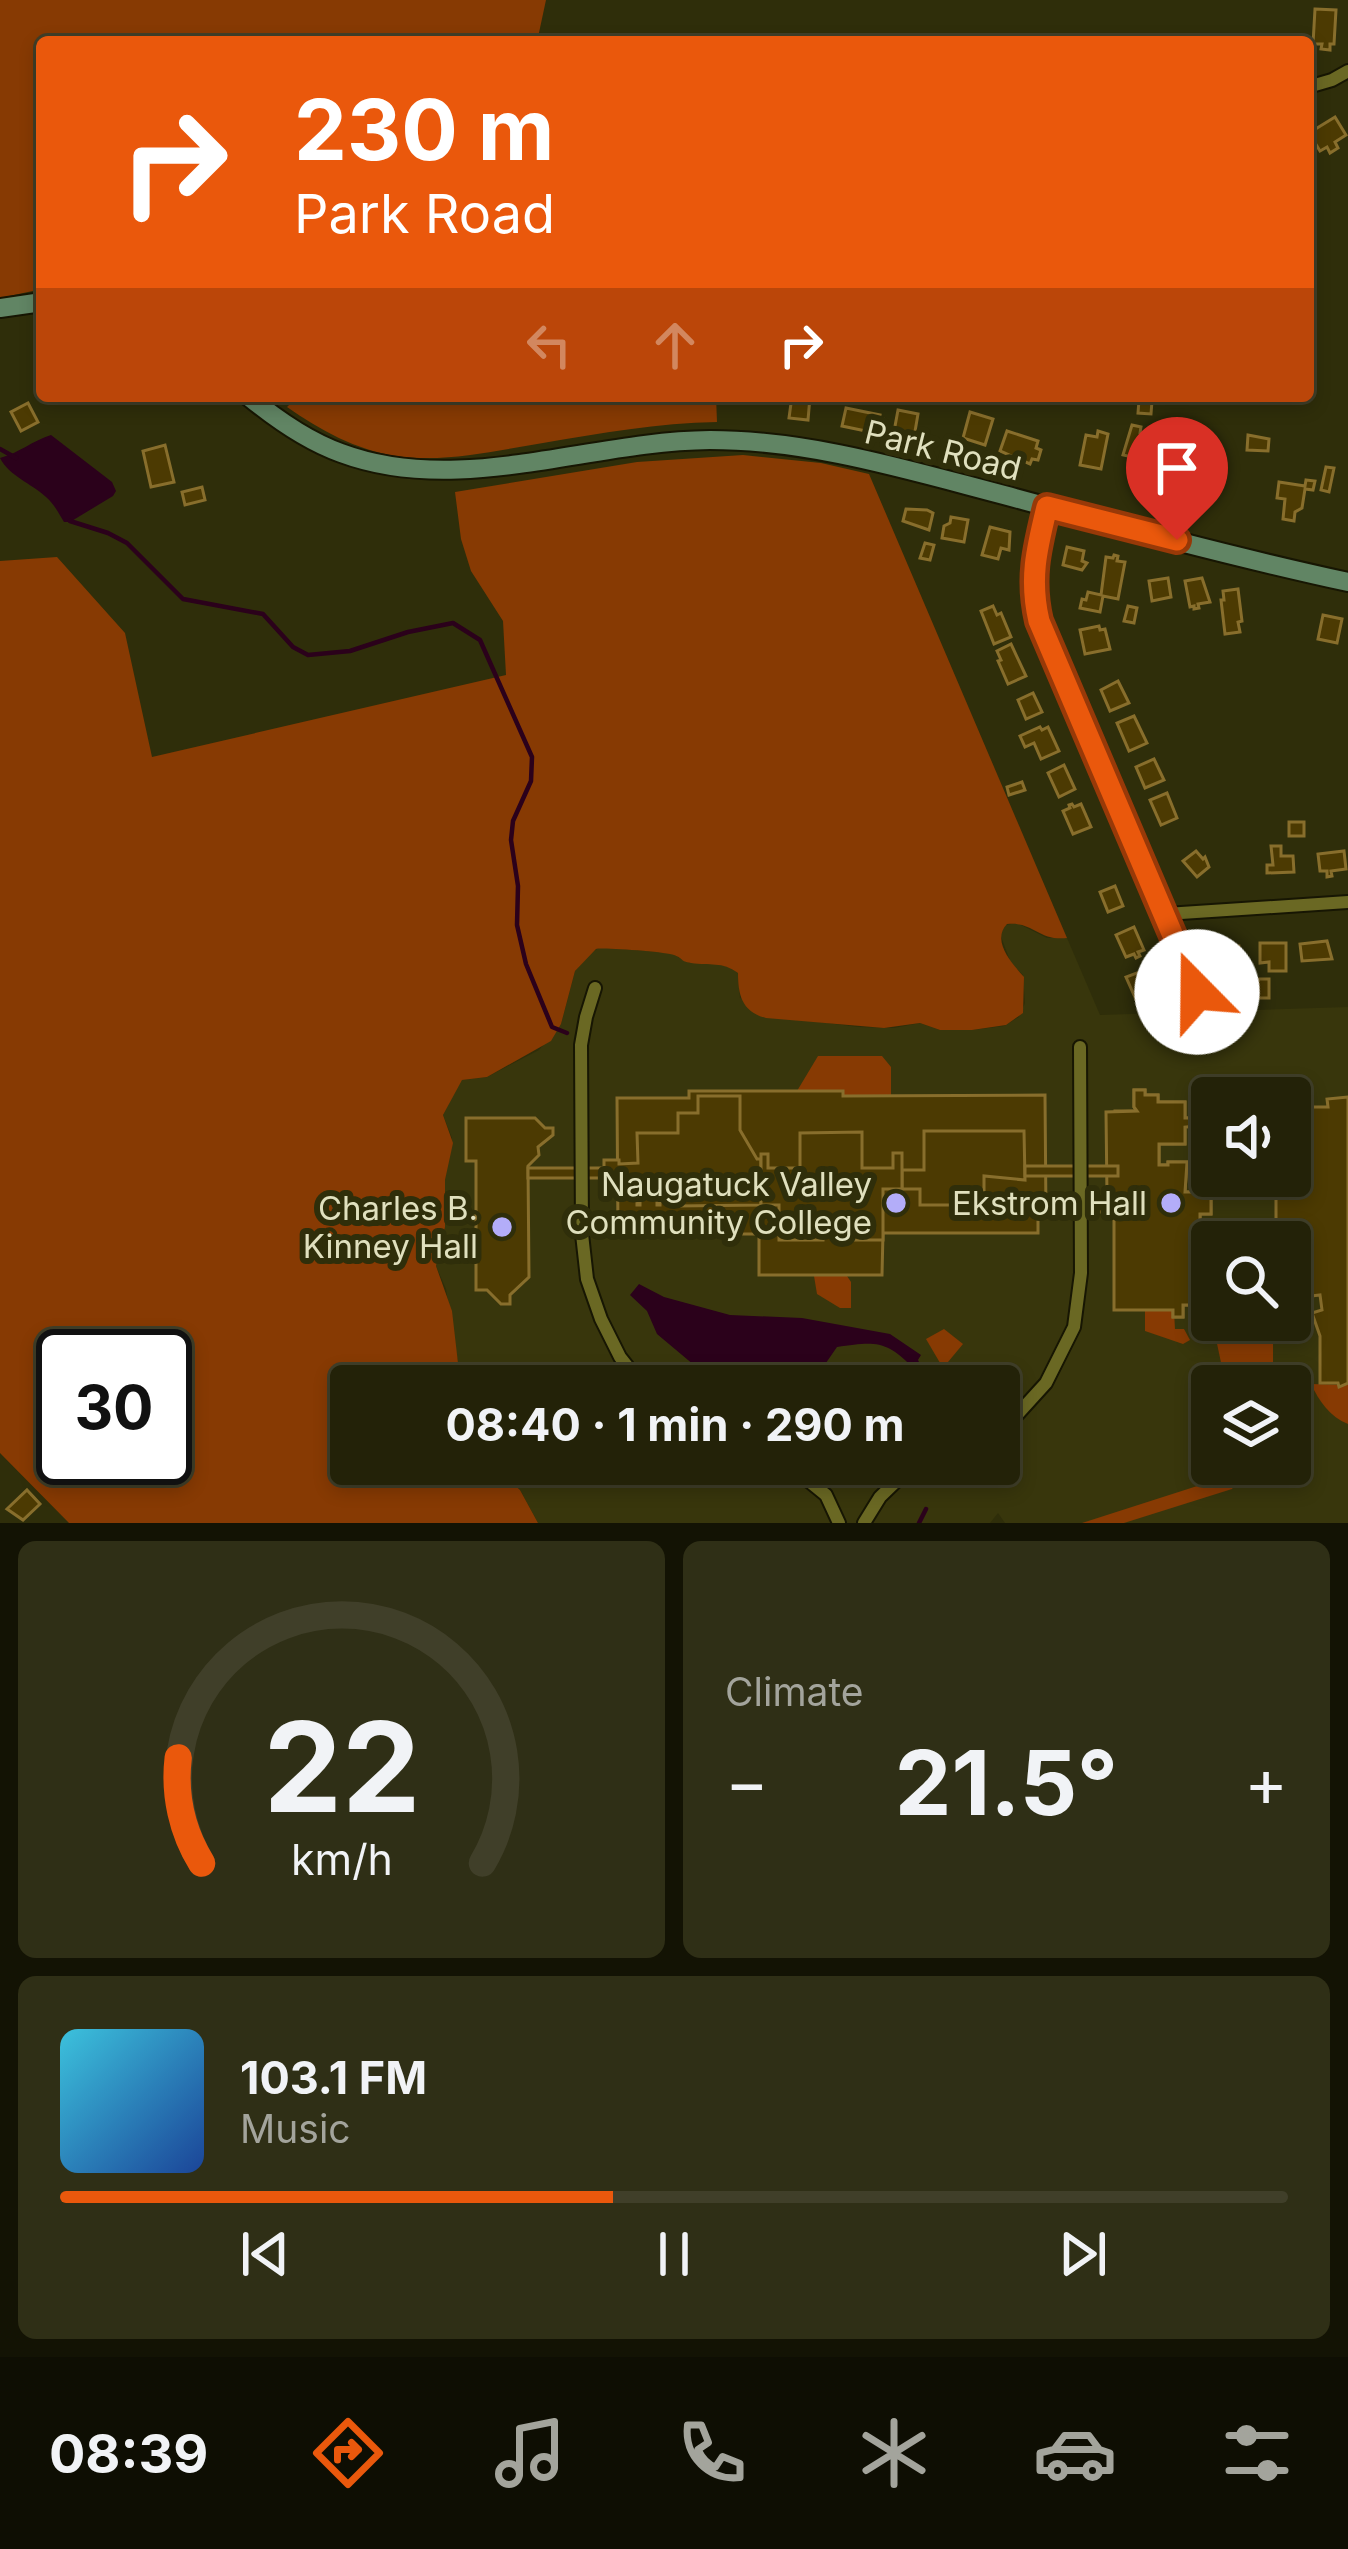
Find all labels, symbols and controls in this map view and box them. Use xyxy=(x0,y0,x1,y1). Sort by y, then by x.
text: 230 m xyxy=(294,79,554,180)
icon: right xyxy=(96,84,252,240)
text: Park Road xyxy=(294,181,555,246)
icon: left xyxy=(516,312,582,378)
icon: ahead xyxy=(642,312,708,378)
icon: right xyxy=(768,312,834,378)
street label: Park Road xyxy=(861,411,1025,489)
pin xyxy=(1126,417,1228,540)
icon: arrive xyxy=(1144,435,1210,501)
position arrow xyxy=(1134,929,1260,1055)
map controls xyxy=(1191,1077,1311,1485)
button: sound xyxy=(1191,1077,1311,1197)
place label: Naugatuck Valley Community College xyxy=(565,1164,872,1242)
place label: Ekstrom Hall xyxy=(952,1183,1147,1223)
place label: Charles B. Kinney Hall xyxy=(303,1188,478,1266)
marker: Naugatuck Valley Community College xyxy=(883,1190,909,1216)
marker: Ekstrom Hall xyxy=(1158,1190,1184,1216)
marker: Charles B. Kinney Hall xyxy=(489,1214,515,1240)
button: search xyxy=(1191,1221,1311,1341)
speed limit sign: 30 xyxy=(36,1329,192,1485)
button: layers xyxy=(1191,1365,1311,1485)
text: 08:40 · 1 min · 290 m xyxy=(445,1397,905,1452)
text: Climate xyxy=(725,1668,864,1715)
text: 22 xyxy=(263,1691,420,1842)
text: 21.5° xyxy=(895,1728,1118,1837)
text: − xyxy=(725,1742,769,1822)
text: + xyxy=(1244,1742,1288,1822)
text: km/h xyxy=(291,1832,392,1884)
text: 103.1 FM xyxy=(240,2050,427,2105)
text: Music xyxy=(240,2105,351,2152)
icon: previous xyxy=(232,2221,298,2287)
icon: pause xyxy=(641,2221,707,2287)
icon: next xyxy=(1050,2221,1116,2287)
icon: directions xyxy=(306,2411,390,2495)
icon: music xyxy=(488,2411,572,2495)
icon: phone xyxy=(670,2411,754,2495)
icon: climate xyxy=(852,2411,936,2495)
icon: car xyxy=(1033,2411,1117,2495)
icon: filters xyxy=(1215,2411,1299,2495)
text: 08:39 xyxy=(49,2421,208,2486)

